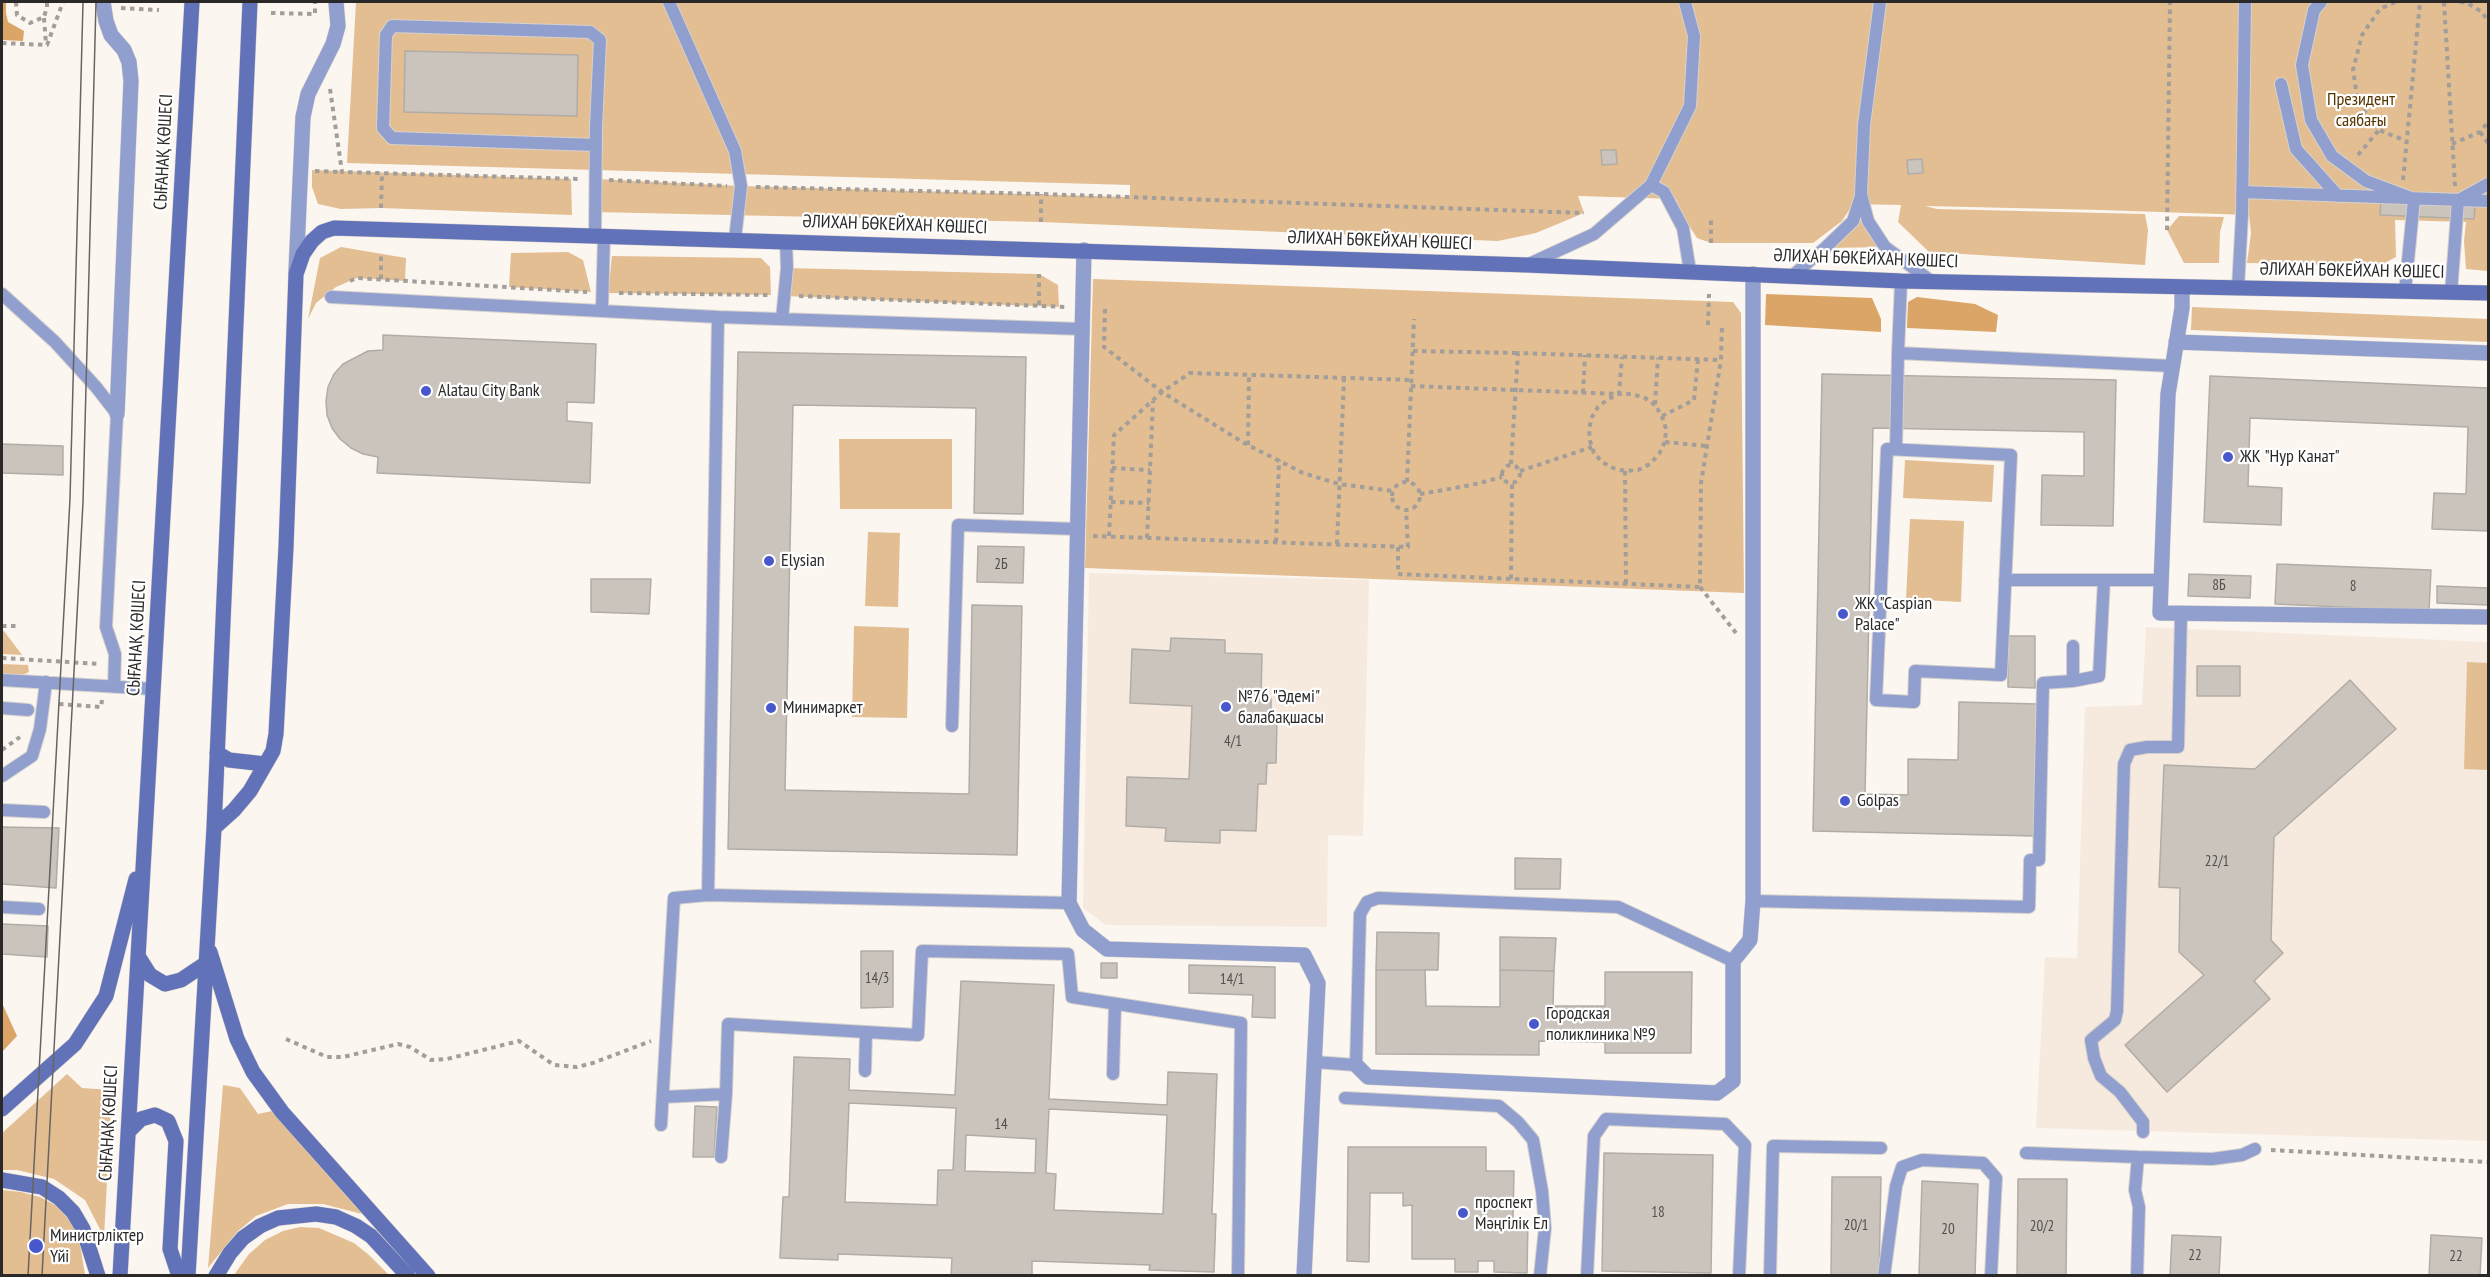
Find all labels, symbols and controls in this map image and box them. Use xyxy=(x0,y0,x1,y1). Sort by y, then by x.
park label: Президент саябағы xyxy=(2327,89,2395,132)
street label: СЫҒАНАҚ КӨШЕСІ xyxy=(150,93,178,211)
street label: ӘЛИХАН БӨКЕЙХАН КӨШЕСІ xyxy=(802,211,988,239)
street label: ӘЛИХАН БӨКЕЙХАН КӨШЕСІ xyxy=(1287,227,1473,255)
street label: ӘЛИХАН БӨКЕЙХАН КӨШЕСІ xyxy=(1773,245,1959,273)
street label: ӘЛИХАН БӨКЕЙХАН КӨШЕСІ xyxy=(2259,259,2445,283)
place label: Alatau City Bank xyxy=(438,380,540,402)
marker: Alatau City Bank xyxy=(419,384,433,398)
place label: ЖК "Нур Канат" xyxy=(2240,446,2340,468)
marker: ЖК "Нур Канат" xyxy=(2221,450,2235,464)
place label: Elysian xyxy=(781,550,825,572)
marker: Elysian xyxy=(762,554,776,568)
house number: 2Б xyxy=(994,556,1008,574)
house number: 8Б xyxy=(2212,577,2226,595)
house number: 8 xyxy=(2350,578,2356,596)
street label: СЫҒАНАҚ КӨШЕСІ xyxy=(123,579,151,697)
place label: ЖК "Caspian Palace" xyxy=(1855,593,1932,636)
marker: ЖК "Caspian Palace" xyxy=(1836,607,1850,621)
place label: №76 "Әдемі" балабақшасы xyxy=(1238,686,1324,728)
place label: Минимаркет xyxy=(783,697,863,719)
marker: №76 "Әдемі" балабақшасы xyxy=(1219,700,1233,714)
marker: Минимаркет xyxy=(764,701,778,715)
house number: 4/1 xyxy=(1224,733,1242,751)
place label: Golpas xyxy=(1857,790,1899,812)
marker: Golpas xyxy=(1838,794,1852,808)
house number: 22/1 xyxy=(2205,853,2229,871)
house number: 14/3 xyxy=(865,970,889,988)
house number: 14/1 xyxy=(1220,971,1244,989)
place label: Городская поликлиника №9 xyxy=(1546,1003,1656,1046)
marker: Городская поликлиника №9 xyxy=(1527,1017,1541,1031)
street label: СЫҒАНАҚ КӨШЕСІ xyxy=(95,1064,123,1182)
house number: 14 xyxy=(994,1116,1008,1134)
place label: проспект Мәңгілік Ел xyxy=(1475,1192,1548,1234)
house number: 18 xyxy=(1651,1204,1665,1222)
marker: проспект Мәңгілік Ел xyxy=(1456,1206,1470,1220)
house number: 20/1 xyxy=(1844,1217,1868,1235)
house number: 20/2 xyxy=(2030,1218,2054,1236)
house number: 20 xyxy=(1941,1221,1955,1239)
place label: Министрліктер Үйі xyxy=(50,1225,144,1268)
marker: Министрліктер Үйі xyxy=(27,1237,45,1255)
house number: 22 xyxy=(2188,1247,2202,1265)
house number: 22 xyxy=(2449,1248,2463,1266)

